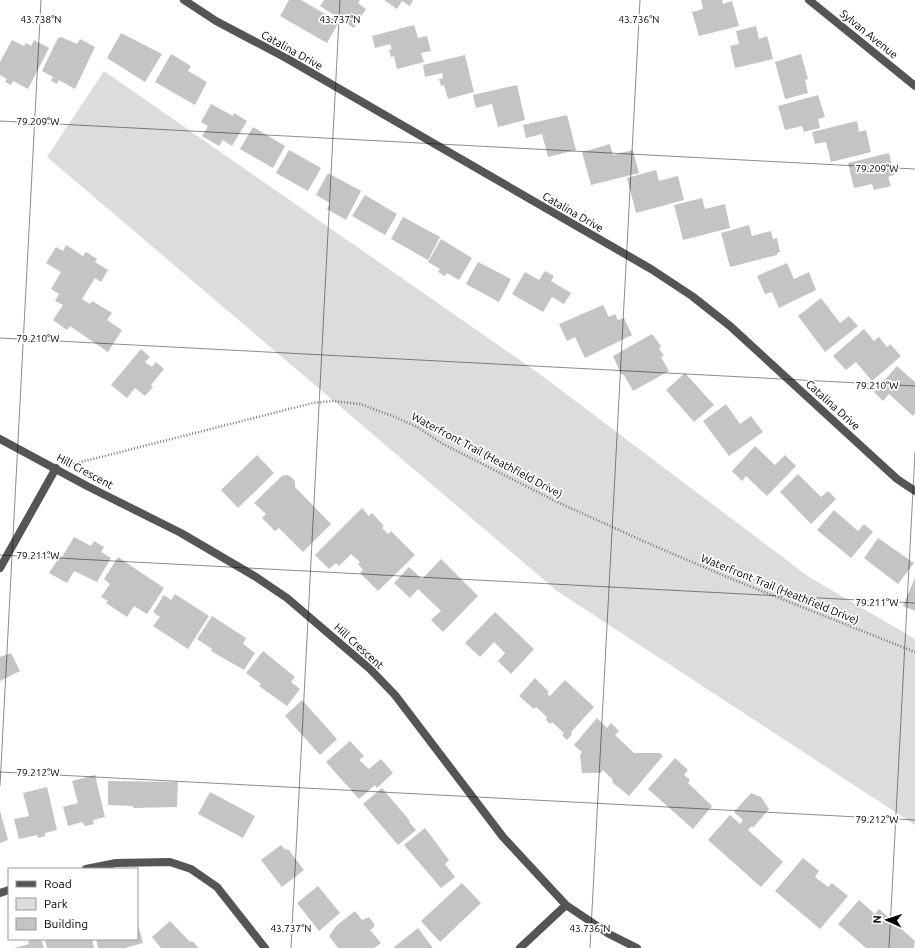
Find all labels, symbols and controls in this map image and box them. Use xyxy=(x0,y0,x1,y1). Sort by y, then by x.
street label: Sylvan Avenue xyxy=(838,7,900,61)
text: 43.738°N xyxy=(20,14,62,25)
text: 43.737°N xyxy=(319,14,361,25)
text: 43.736°N xyxy=(618,14,660,25)
street label: Catalina Drive xyxy=(259,28,325,72)
text: 79.209°W xyxy=(16,116,60,127)
text: 79.209°W xyxy=(855,163,899,174)
street label: Catalina Drive xyxy=(540,190,606,234)
text: 79.210°W xyxy=(16,333,60,344)
street label: Catalina Drive xyxy=(804,378,862,432)
text: 79.210°W xyxy=(855,380,899,391)
street label: Waterfront Trail (Heathfield Drive) xyxy=(409,410,565,501)
street label: Hill Crescent xyxy=(55,451,116,491)
text: 79.211°W xyxy=(16,550,60,561)
street label: Waterfront Trail (Heathfield Drive) xyxy=(699,552,861,627)
text: 79.211°W xyxy=(855,597,899,608)
street label: Hill Crescent xyxy=(332,621,387,672)
text: 79.212°W xyxy=(16,767,60,778)
text: 79.212°W xyxy=(855,814,899,825)
legend xyxy=(8,868,138,940)
text: Road xyxy=(44,877,72,890)
text: Park xyxy=(44,897,68,910)
north arrow xyxy=(867,900,907,940)
text: N xyxy=(871,915,883,924)
text: Building xyxy=(44,917,88,930)
text: 43.737°N xyxy=(270,923,312,934)
text: 43.736°N xyxy=(569,923,611,934)

